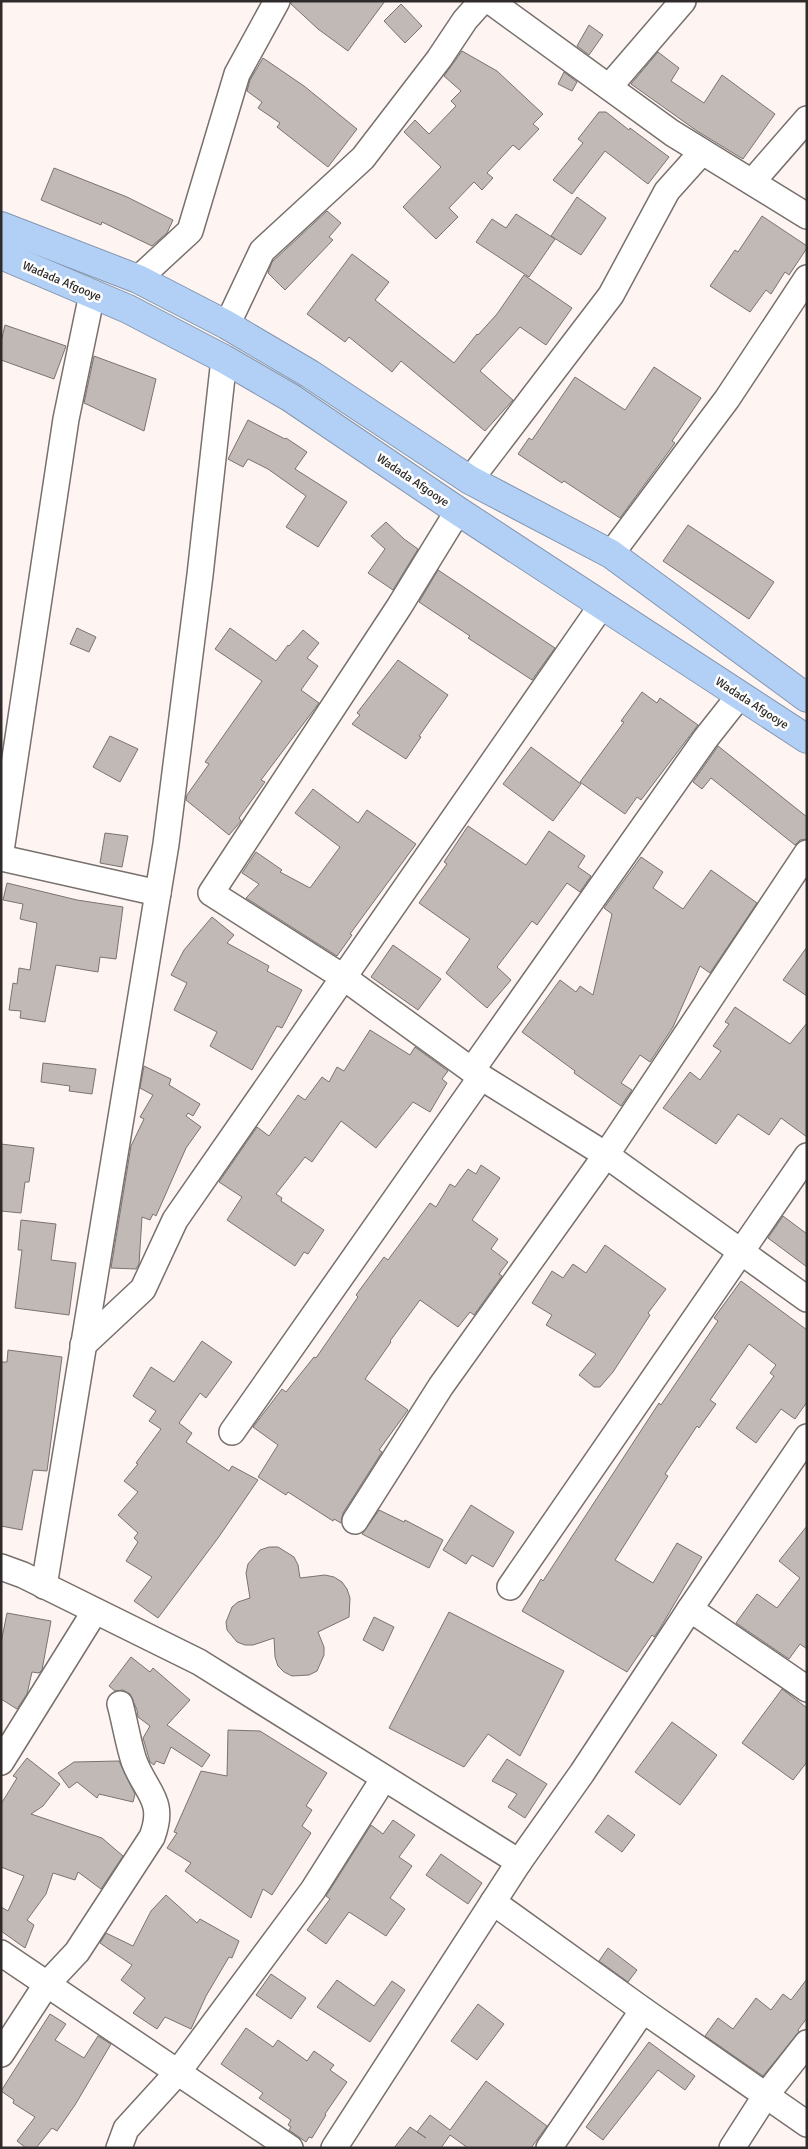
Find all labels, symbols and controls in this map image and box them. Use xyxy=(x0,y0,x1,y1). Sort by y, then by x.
street label: Wadada Afgooye xyxy=(20,258,104,305)
street label: Wadada Afgooye xyxy=(374,451,452,510)
street label: Wadada Afgooye xyxy=(712,674,791,733)

